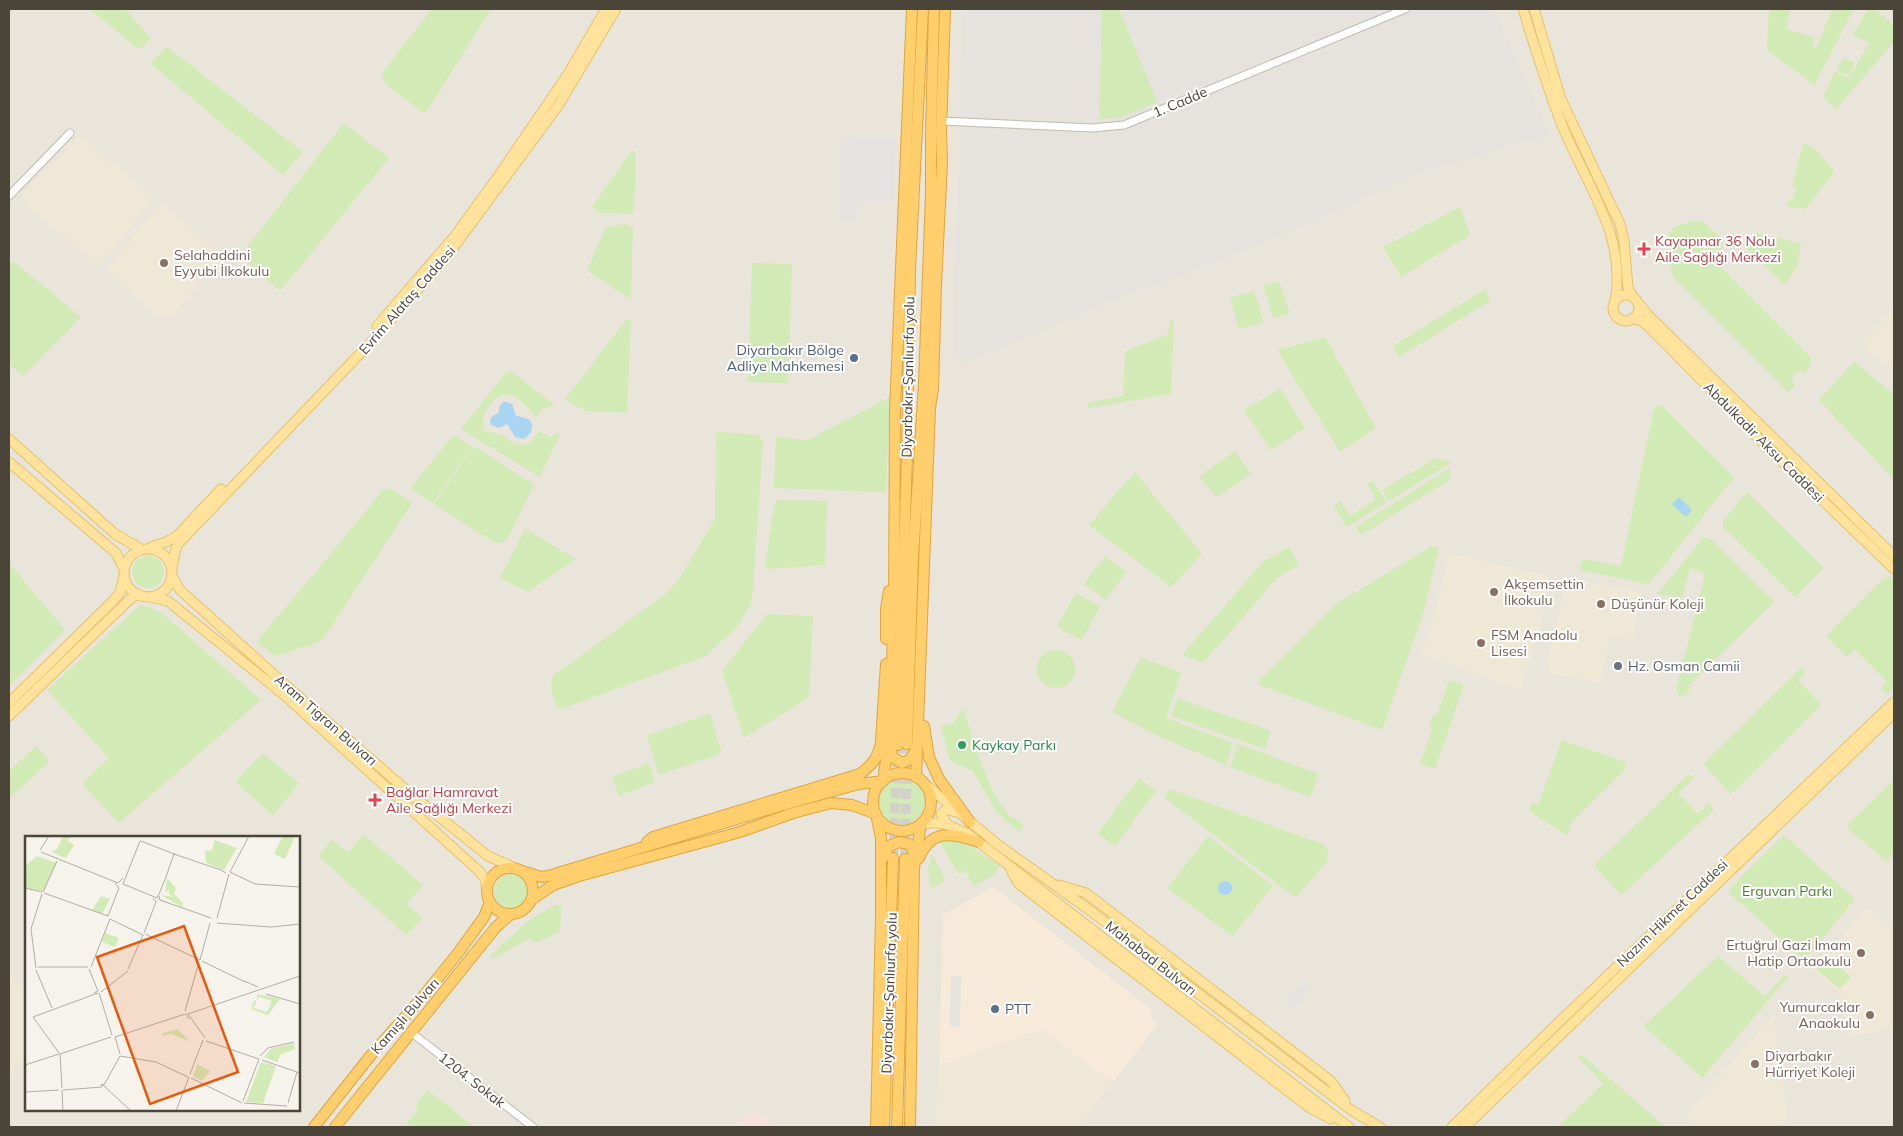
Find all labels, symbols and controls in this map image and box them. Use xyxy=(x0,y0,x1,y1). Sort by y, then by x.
street label: 1. Cadde xyxy=(1150,82,1210,122)
place label: Kayapınar 36 Nolu Aile Sağlığı Merkezi xyxy=(1655,232,1781,266)
street label: Evrim Alataş Caddesi xyxy=(355,242,459,358)
marker: Kayapınar 36 Nolu Aile Sağlığı Merkezi xyxy=(1637,242,1651,256)
place label: Selahaddini Eyyubi İlkokulu xyxy=(174,246,269,280)
marker: Selahaddini Eyyubi İlkokulu xyxy=(158,257,170,269)
street label: Diyarbakır-Şanlıurfa yolu xyxy=(898,296,918,458)
place label: Diyarbakır Bölge Adliye Mahkemesi xyxy=(727,341,844,375)
marker: Diyarbakır Bölge Adliye Mahkemesi xyxy=(848,352,860,364)
street label: Abdulkadir Aksu Caddesi xyxy=(1700,378,1828,506)
place label: Akşemsettin İlkokulu xyxy=(1504,575,1584,609)
marker: Akşemsettin İlkokulu xyxy=(1488,586,1500,598)
place label: Düşünür Koleji xyxy=(1611,595,1704,613)
marker: Düşünür Koleji xyxy=(1595,598,1607,610)
place label: FSM Anadolu Lisesi xyxy=(1491,626,1578,660)
marker: FSM Anadolu Lisesi xyxy=(1475,637,1487,649)
place label: Hz. Osman Camii xyxy=(1628,657,1740,675)
marker: Hz. Osman Camii xyxy=(1612,660,1624,672)
street label: Aram Tigran Bulvarı xyxy=(271,671,381,769)
place label: Kaykay Parkı xyxy=(972,736,1056,754)
marker: Kaykay Parkı xyxy=(956,739,968,751)
place label: Bağlar Hamravat Aile Sağlığı Merkezi xyxy=(386,783,512,817)
marker: Bağlar Hamravat Aile Sağlığı Merkezi xyxy=(368,793,382,807)
inset map xyxy=(25,836,300,1111)
street label: Nazım Hikmet Caddesi xyxy=(1613,855,1731,971)
park label: Erguvan Parkı xyxy=(1742,882,1832,900)
street label: Diyarbakır-Şanlıurfa yolu xyxy=(877,912,901,1074)
street label: Mahabad Bulvarı xyxy=(1102,917,1200,999)
place label: Ertuğrul Gazi İmam Hatip Ortaokulu xyxy=(1726,936,1851,970)
marker: Ertuğrul Gazi İmam Hatip Ortaokulu xyxy=(1855,947,1867,959)
street label: Kamışlı Bulvarı xyxy=(367,974,443,1058)
place label: Yumurcaklar Anaokulu xyxy=(1779,998,1861,1032)
place label: PTT xyxy=(1005,1000,1031,1018)
marker: PTT xyxy=(989,1003,1001,1015)
marker: Yumurcaklar Anaokulu xyxy=(1864,1009,1876,1021)
place label: Diyarbakır Hürriyet Koleji xyxy=(1765,1047,1855,1081)
street label: 1204. Sokak xyxy=(435,1048,510,1112)
marker: Diyarbakır Hürriyet Koleji xyxy=(1749,1058,1761,1070)

